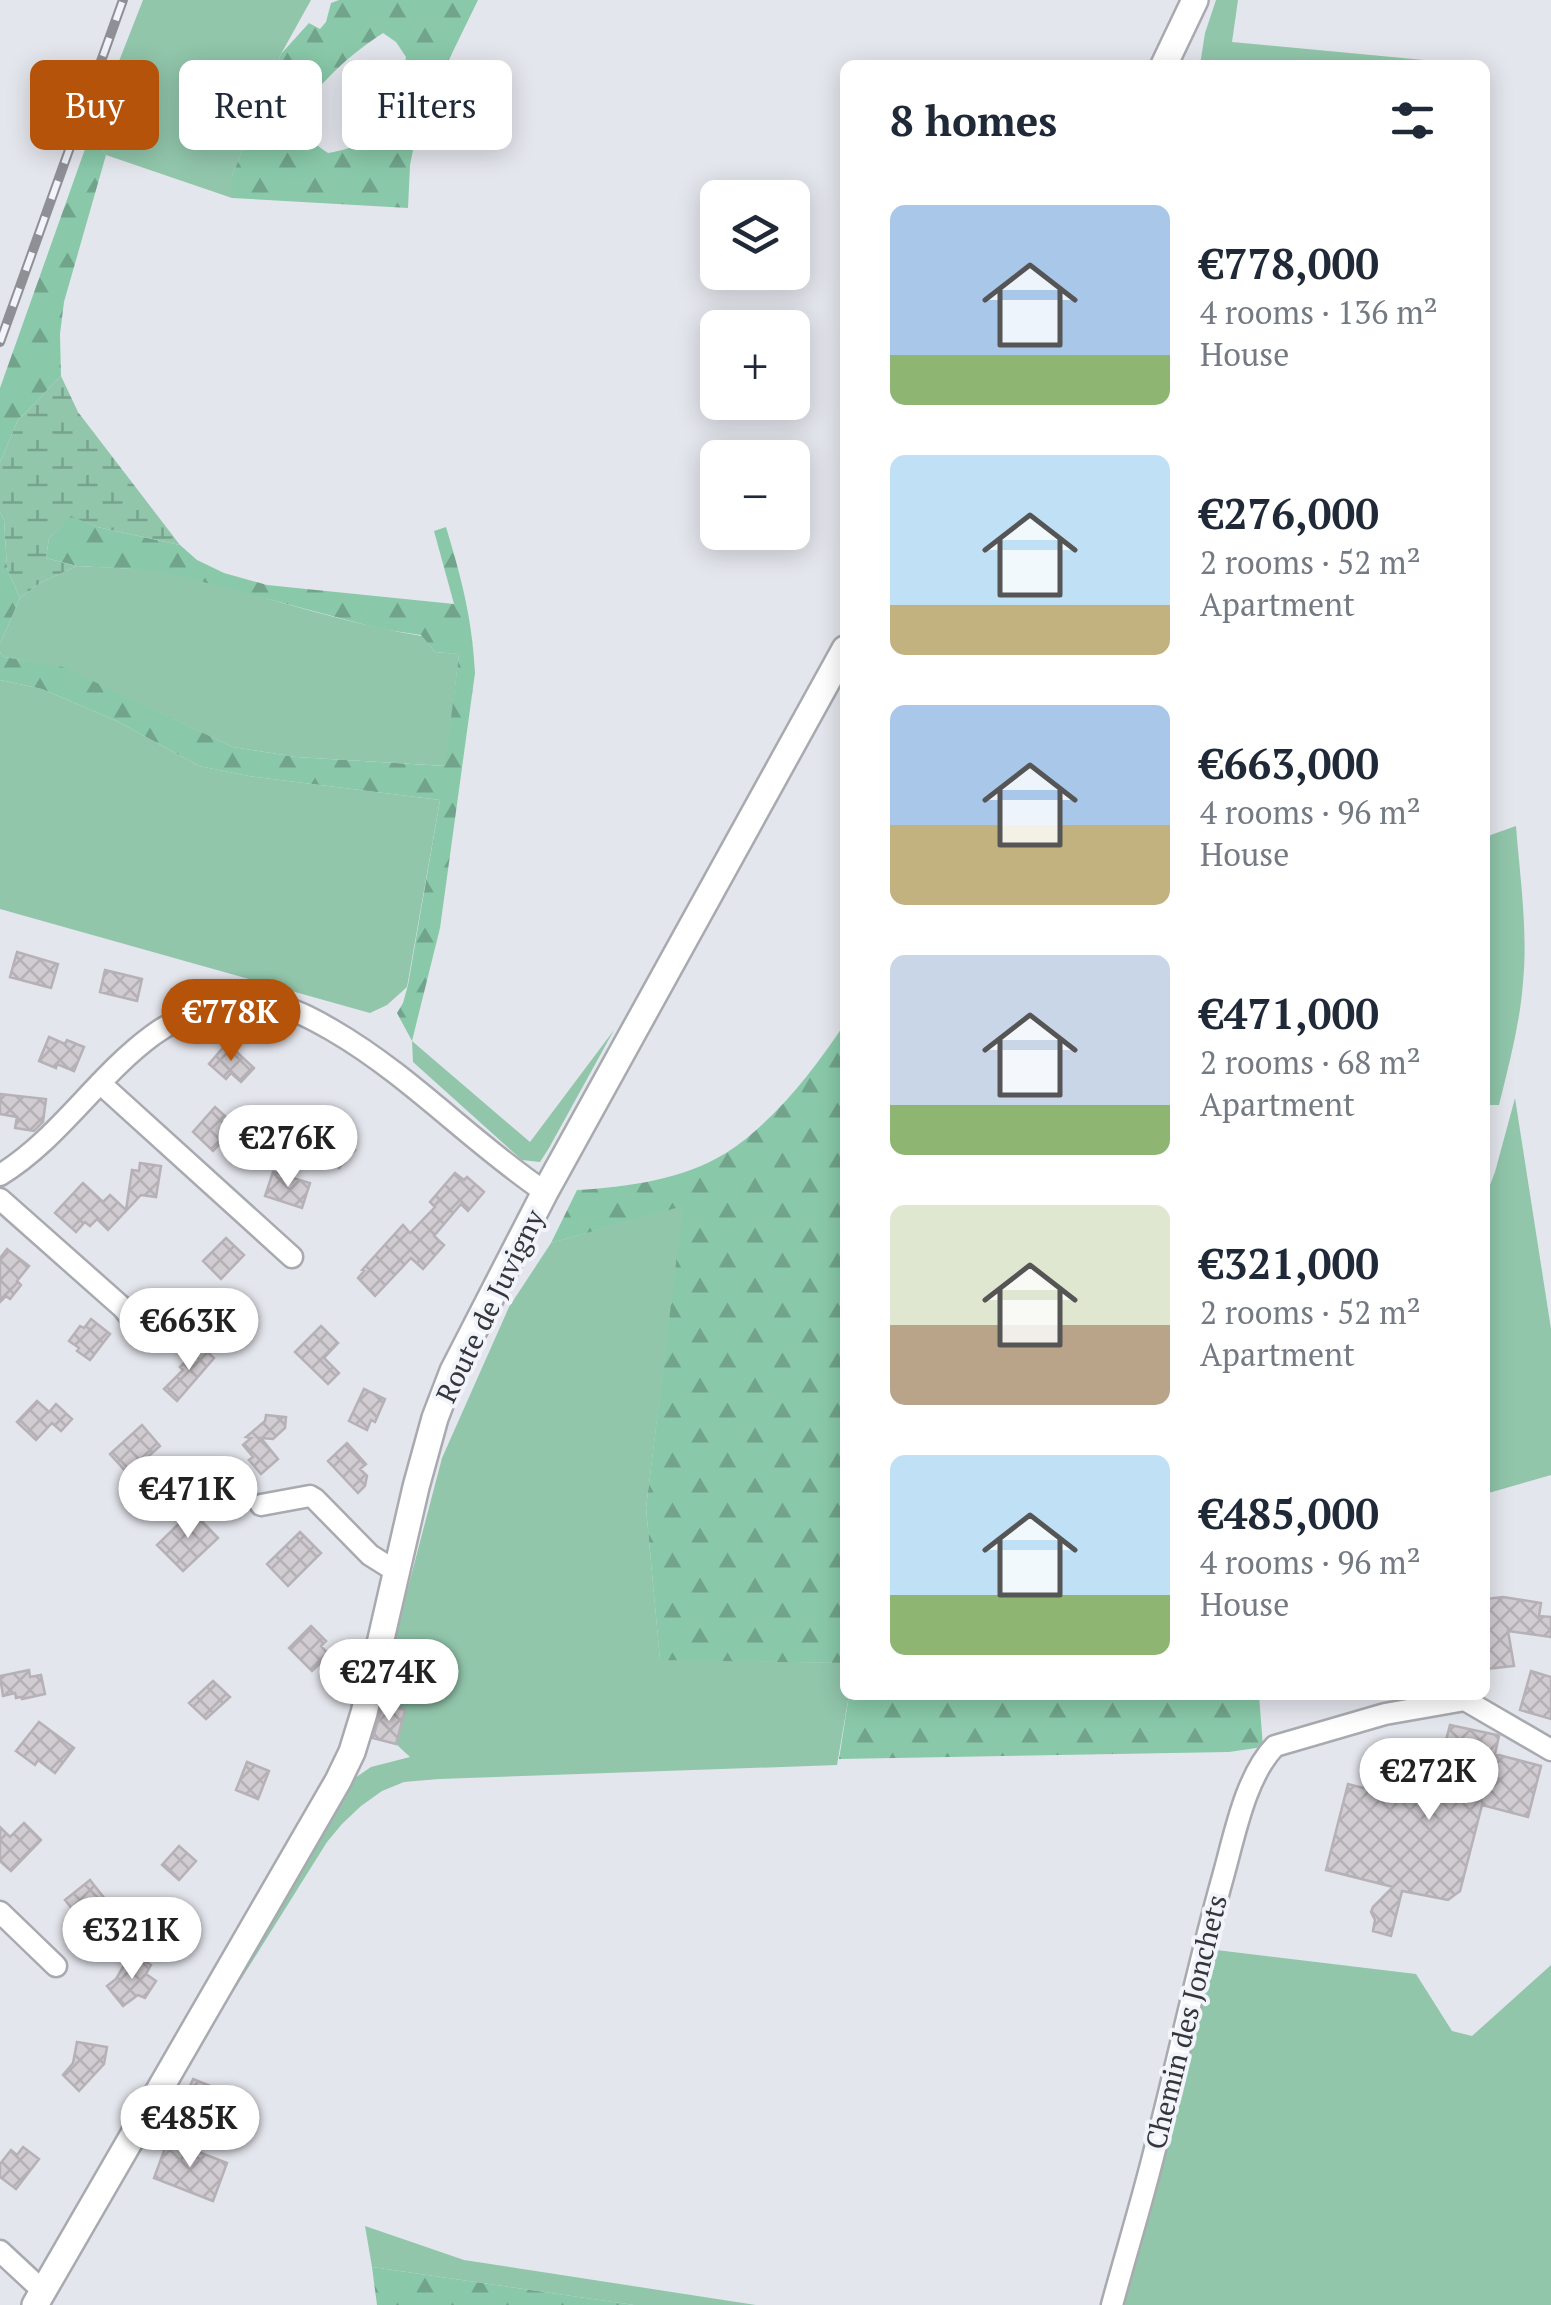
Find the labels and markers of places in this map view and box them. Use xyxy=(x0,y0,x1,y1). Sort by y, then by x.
pin: €778K xyxy=(161,979,301,1064)
pin: €276K xyxy=(218,1105,358,1190)
pin: €663K xyxy=(119,1288,259,1373)
pin: €471K xyxy=(118,1456,258,1541)
pin: €274K xyxy=(319,1639,459,1724)
pin: €272K xyxy=(1359,1738,1499,1823)
pin: €321K xyxy=(62,1897,202,1982)
pin: €485K xyxy=(120,2085,260,2170)

